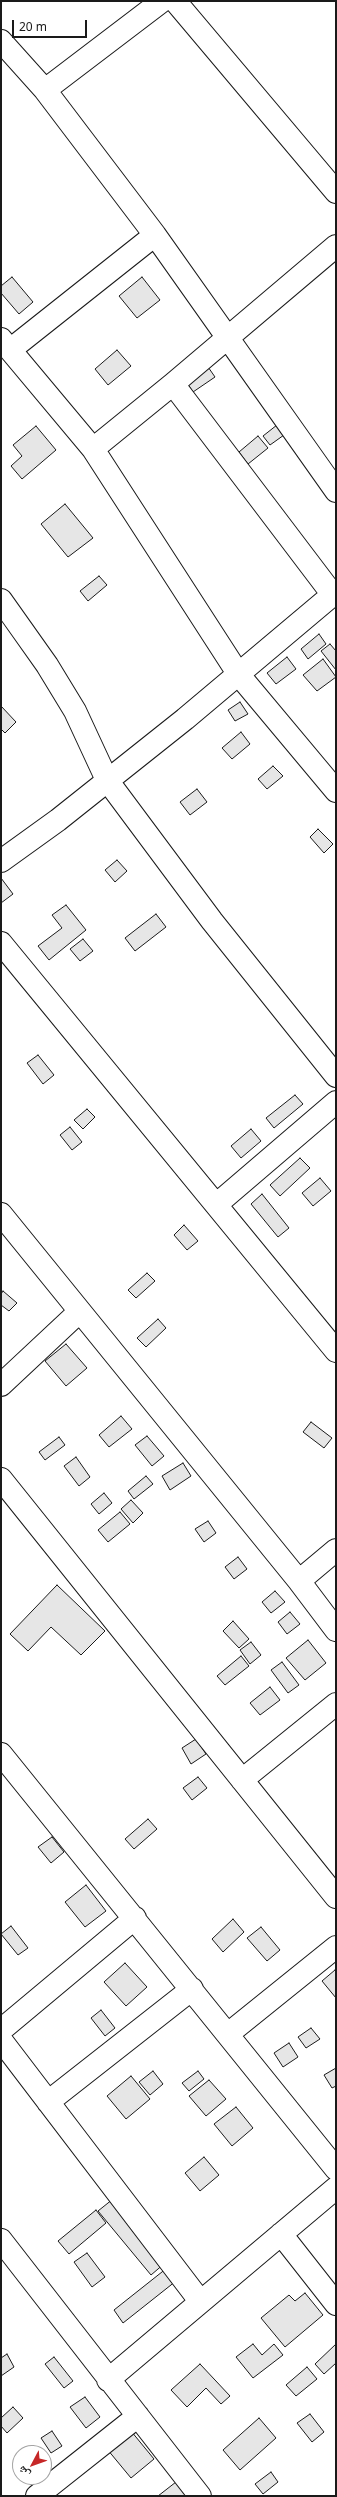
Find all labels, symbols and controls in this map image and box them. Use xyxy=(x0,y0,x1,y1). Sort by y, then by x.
scale bar xyxy=(14,12,89,38)
text: 20 m xyxy=(19,18,47,35)
north arrow xyxy=(12,2445,52,2485)
text: ش xyxy=(14,2463,33,2482)

